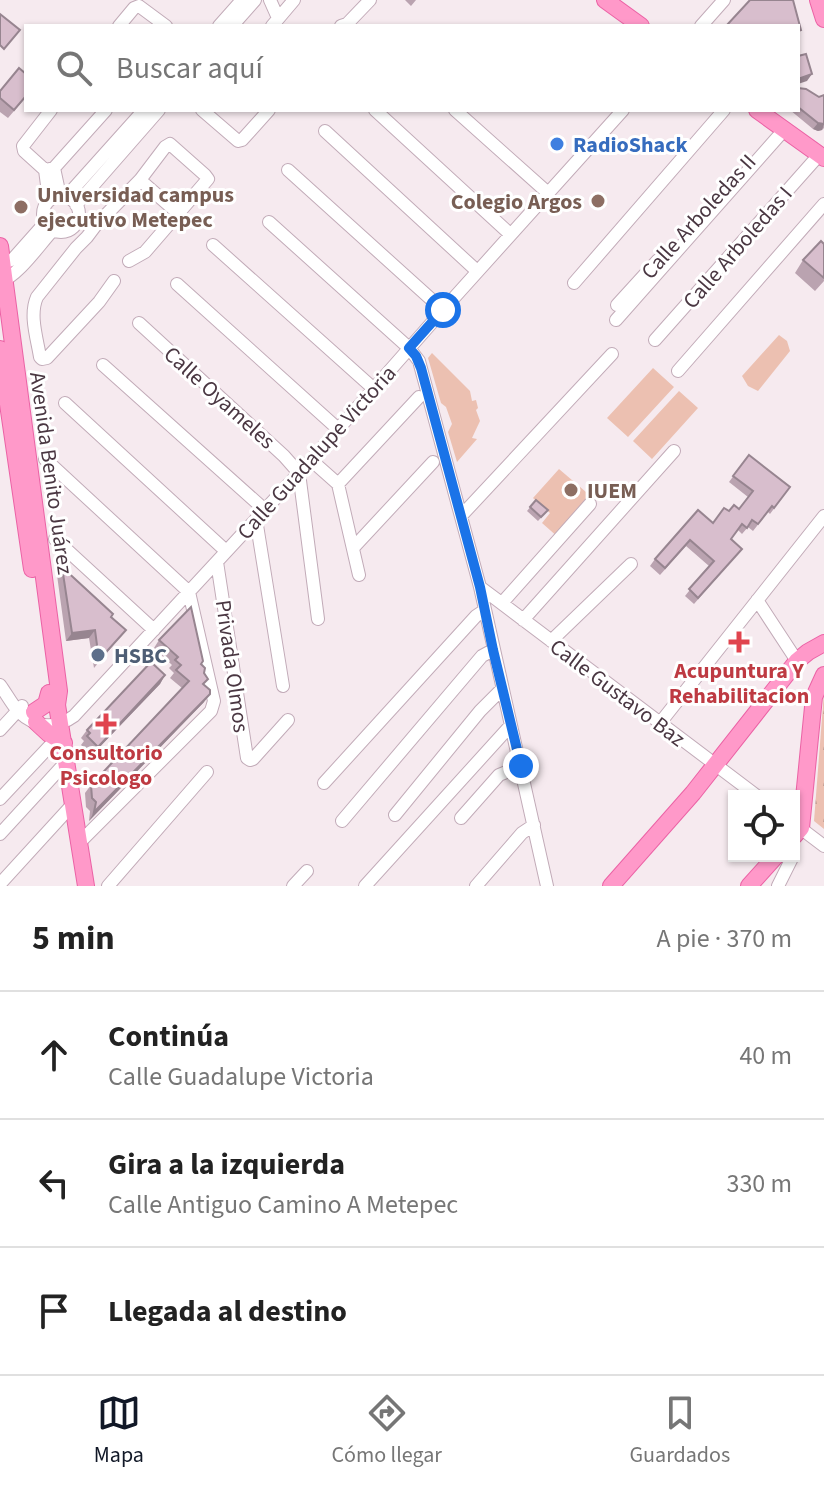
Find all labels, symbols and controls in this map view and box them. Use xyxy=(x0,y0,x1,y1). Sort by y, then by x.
search box xyxy=(24,24,800,112)
icon: search xyxy=(52,46,96,90)
text: Buscar aquí xyxy=(116,47,263,90)
place label: RadioShack xyxy=(573,129,688,161)
marker: RadioShack xyxy=(548,135,566,153)
street label: Calle Arboledas II xyxy=(635,148,761,284)
place label: Universidad campus ejecutivo Metepec xyxy=(37,179,234,236)
street label: Calle Arboledas I xyxy=(677,181,797,313)
place label: Colegio Argos xyxy=(451,186,582,218)
marker: Colegio Argos xyxy=(589,192,607,210)
marker: Universidad campus ejecutivo Metepec xyxy=(12,198,30,216)
route start xyxy=(425,292,461,328)
street label: Calle Oyameles xyxy=(156,339,282,457)
street label: Calle Guadalupe Victoria xyxy=(230,358,404,547)
street label: Avenida Benito Juárez xyxy=(21,370,81,576)
place label: IUEM xyxy=(587,475,637,507)
marker: IUEM xyxy=(562,481,580,499)
street label: Privada Olmos xyxy=(207,598,257,735)
street label: Calle Gustavo Baz xyxy=(543,631,692,754)
marker: Acupuntura Y Rehabilitacion xyxy=(728,631,750,653)
place label: HSBC xyxy=(114,640,167,672)
marker: HSBC xyxy=(89,646,107,664)
place label: Acupuntura Y Rehabilitacion xyxy=(669,655,809,712)
marker: Consultorio Psicologo xyxy=(95,713,117,735)
place label: Consultorio Psicologo xyxy=(49,737,163,794)
route end xyxy=(503,748,539,784)
map controls xyxy=(728,790,800,862)
button: locate xyxy=(728,790,800,862)
text: 5 min xyxy=(32,914,115,963)
text: A pie · 370 m xyxy=(657,920,792,957)
text: Continúa xyxy=(108,1015,229,1058)
icon: ahead xyxy=(32,1033,76,1077)
text: 40 m xyxy=(739,1037,792,1074)
text: Calle Guadalupe Victoria xyxy=(108,1058,374,1095)
text: Gira a la izquierda xyxy=(108,1143,345,1186)
icon: left xyxy=(32,1161,76,1205)
text: 330 m xyxy=(726,1165,792,1202)
text: Calle Antiguo Camino A Metepec xyxy=(108,1186,458,1223)
icon: arrive xyxy=(32,1289,76,1333)
text: Llegada al destino xyxy=(108,1290,347,1333)
tab: Mapa xyxy=(94,1391,144,1471)
tab: Cómo llegar xyxy=(331,1391,442,1471)
tab: Guardados xyxy=(630,1391,730,1471)

